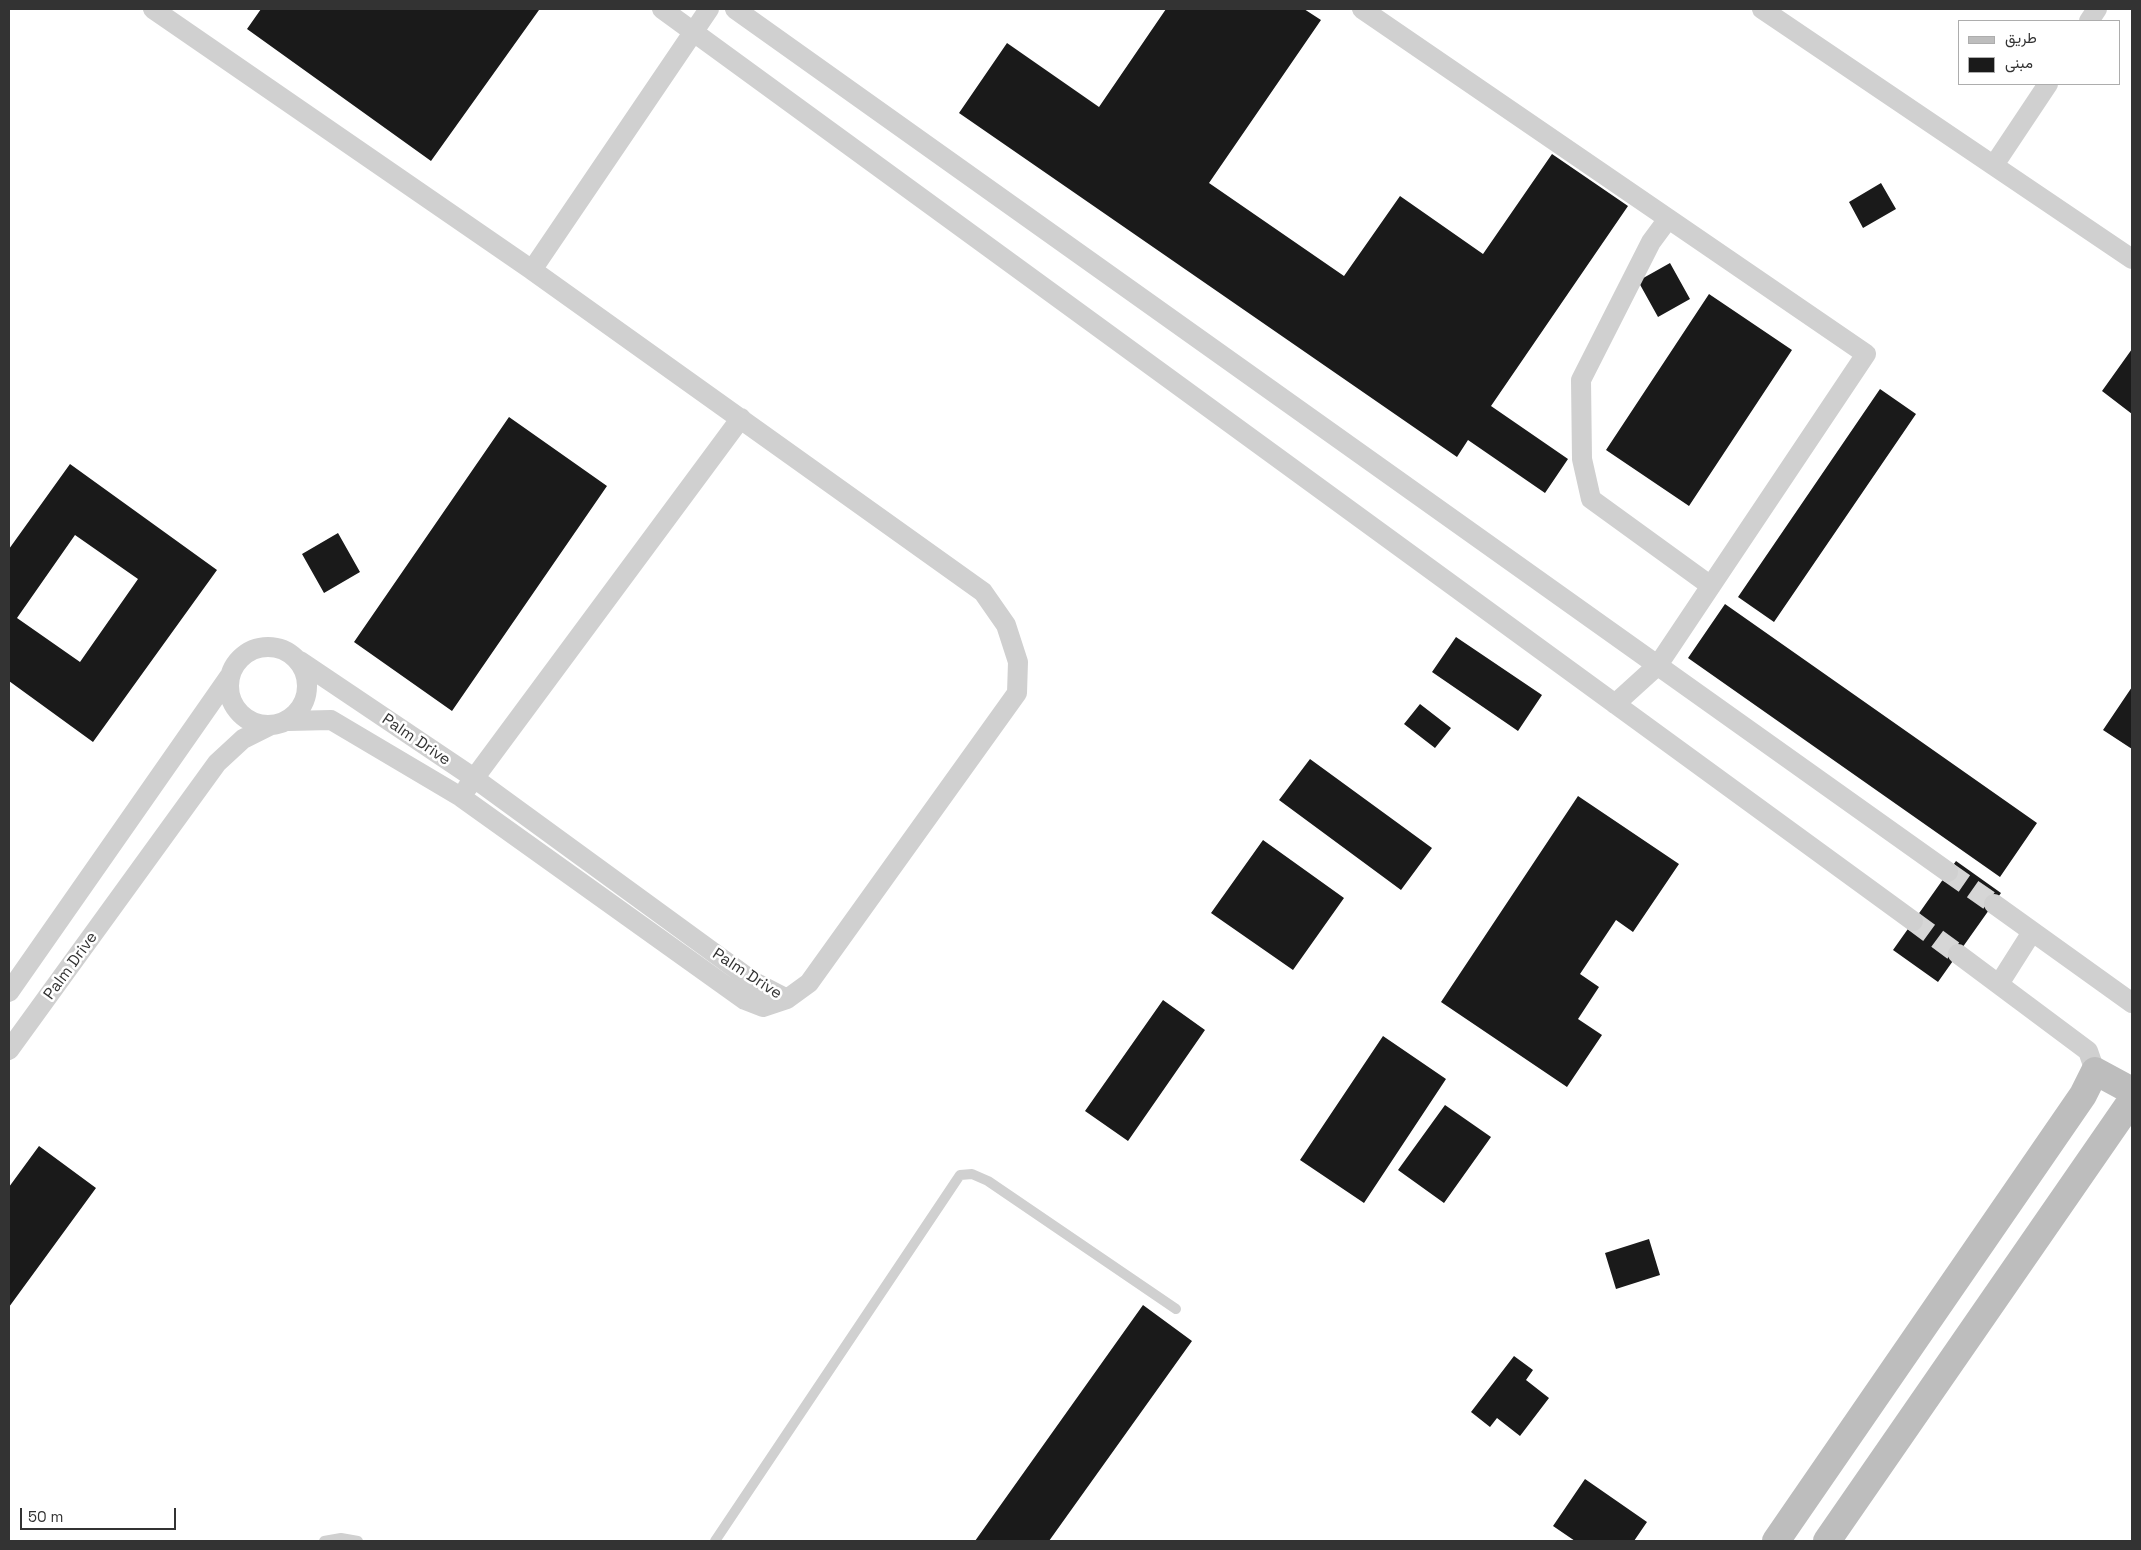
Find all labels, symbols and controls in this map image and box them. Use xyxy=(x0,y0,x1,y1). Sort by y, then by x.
legend xyxy=(1958,20,2121,85)
text: طريق xyxy=(2005,28,2037,47)
text: مبنى xyxy=(2005,53,2033,72)
street label: Palm Drive xyxy=(378,710,454,770)
street label: Palm Drive xyxy=(40,929,102,1003)
street label: Palm Drive xyxy=(709,945,785,1003)
scale bar xyxy=(22,1498,179,1530)
text: 50 m xyxy=(28,1507,63,1526)

